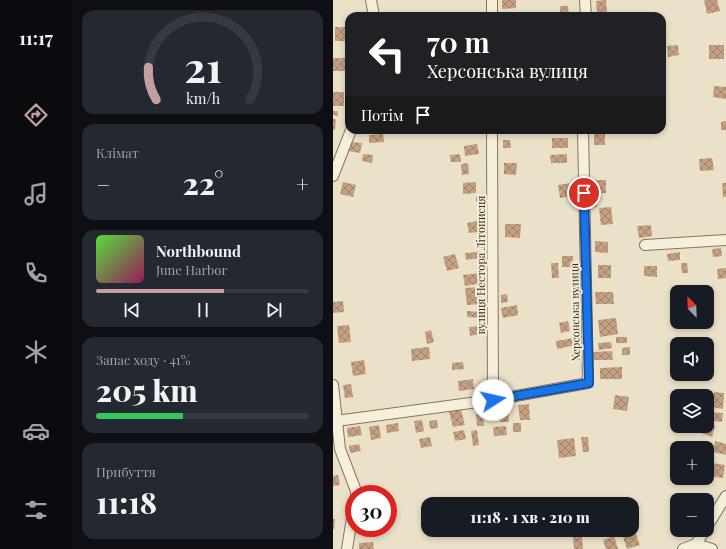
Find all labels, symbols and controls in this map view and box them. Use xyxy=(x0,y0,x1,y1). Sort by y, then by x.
text: 70 m xyxy=(427,23,490,60)
text: 11:17 xyxy=(19,26,53,50)
icon: left xyxy=(361,28,413,80)
text: 21 xyxy=(184,38,221,93)
text: Херсонська вулиця xyxy=(427,59,588,83)
text: km/h xyxy=(185,89,220,108)
icon: directions xyxy=(22,101,50,129)
icon: arrive xyxy=(412,104,434,126)
text: Потім xyxy=(361,105,404,125)
text: Клімат xyxy=(96,144,139,161)
text: 22° xyxy=(183,163,223,203)
text: − xyxy=(96,169,110,199)
text: + xyxy=(296,169,309,199)
pin xyxy=(567,176,601,210)
icon: music xyxy=(22,180,50,208)
icon: arrive xyxy=(573,182,595,204)
street label: вулиця Нестора Літописця xyxy=(473,195,488,335)
text: Northbound xyxy=(156,241,241,261)
icon: phone xyxy=(22,259,50,287)
text: June Harbor xyxy=(156,261,227,278)
street label: Херсонська вулиця xyxy=(566,263,583,361)
north arrow xyxy=(670,285,714,329)
map controls xyxy=(670,285,714,537)
icon: previous xyxy=(121,299,143,321)
icon: pause xyxy=(192,299,214,321)
icon: next xyxy=(263,299,285,321)
button: sound xyxy=(670,337,714,381)
icon: climate xyxy=(22,338,50,366)
text: Запас ходу · 41% xyxy=(96,351,190,368)
text: 205 km xyxy=(96,370,198,410)
position arrow xyxy=(472,379,514,421)
button: layers xyxy=(670,389,714,433)
icon: car xyxy=(22,417,50,445)
button: + xyxy=(670,441,714,485)
text: Прибуття xyxy=(96,463,156,480)
text: 11:18 xyxy=(96,482,157,522)
speed limit sign: 30 xyxy=(345,485,397,537)
button: − xyxy=(670,493,714,537)
icon: filters xyxy=(22,496,50,524)
text: 11:18 · 1 хв · 210 m xyxy=(470,507,590,527)

